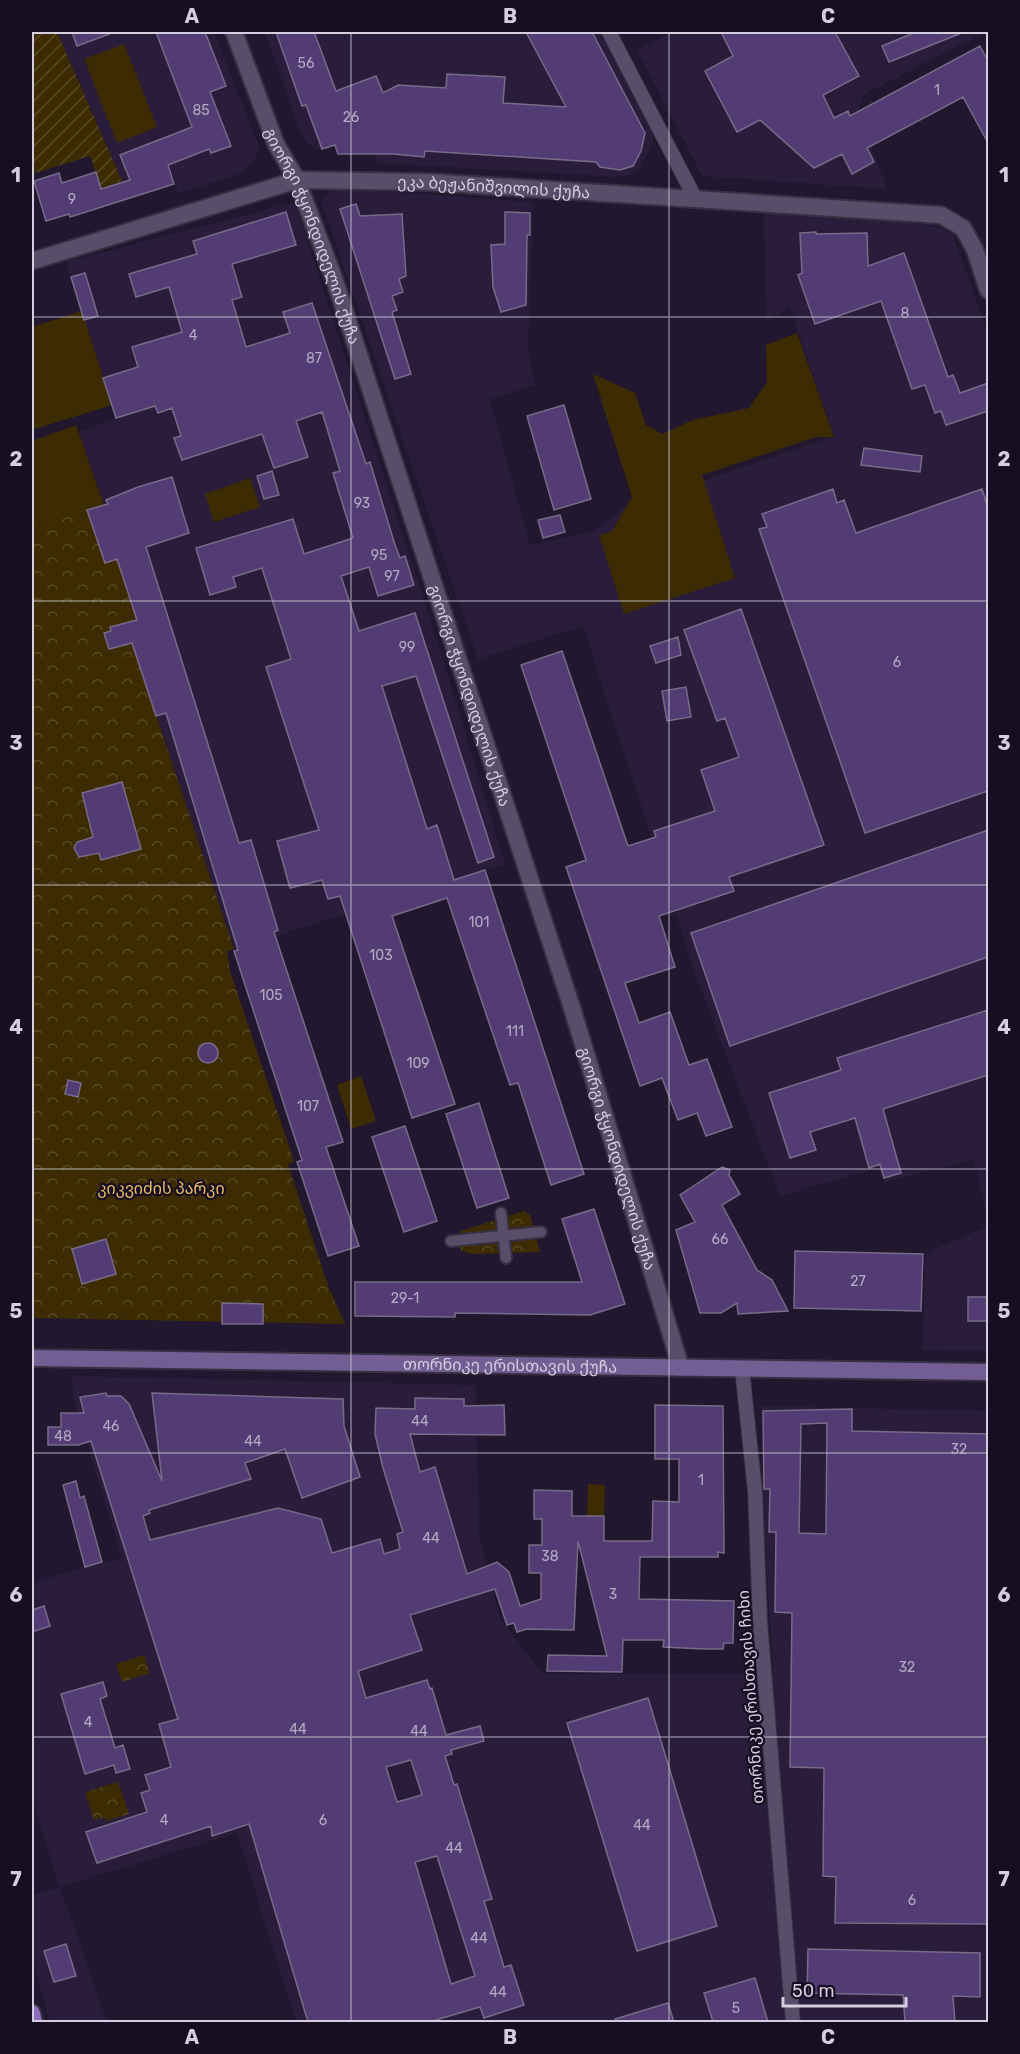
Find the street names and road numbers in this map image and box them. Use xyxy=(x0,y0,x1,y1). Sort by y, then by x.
street label: გიორგი ჭყონდიდელის ქუჩა xyxy=(261,125,364,347)
street label: ეკა ბეჟანიშვილის ქუჩა xyxy=(397,173,591,202)
street label: გიორგი ჭყონდიდელის ქუჩა xyxy=(425,582,515,809)
street label: გიორგი ჭყონდიდელის ქუჩა xyxy=(574,1045,660,1272)
street label: თორნიკე ერისთავის ქუჩა xyxy=(403,1354,617,1377)
street label: თორნიკე ერისთავის ჩიხი xyxy=(734,1589,767,1804)

